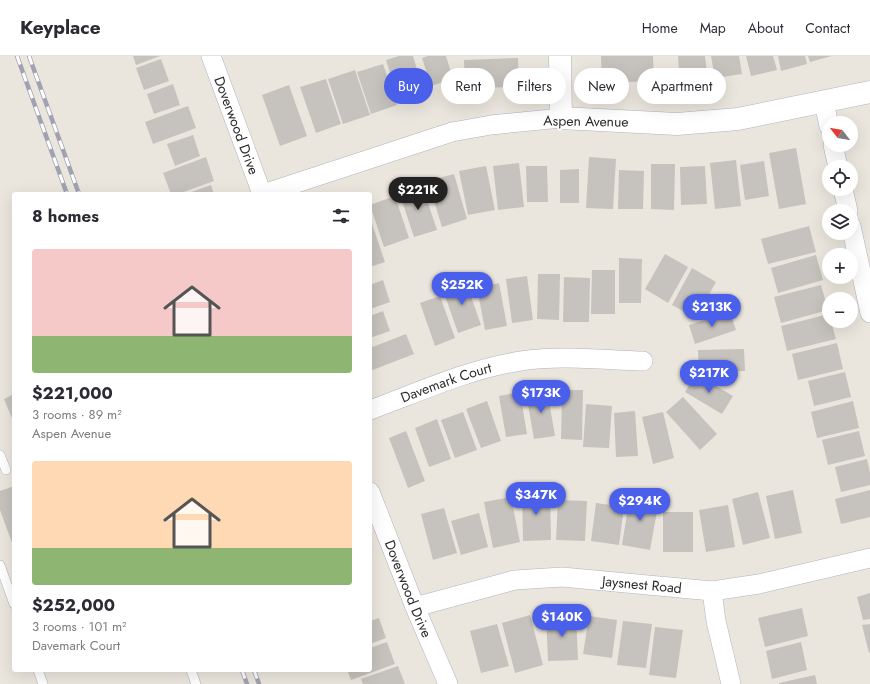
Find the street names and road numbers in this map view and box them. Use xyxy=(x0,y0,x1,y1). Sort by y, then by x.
street label: Doverwood Drive xyxy=(209,73,264,177)
street label: Aspen Avenue xyxy=(543,110,629,132)
street label: Davemark Court xyxy=(397,357,494,407)
street label: Doverwood Drive xyxy=(380,537,437,641)
street label: Jaysnest Road xyxy=(599,571,683,598)

